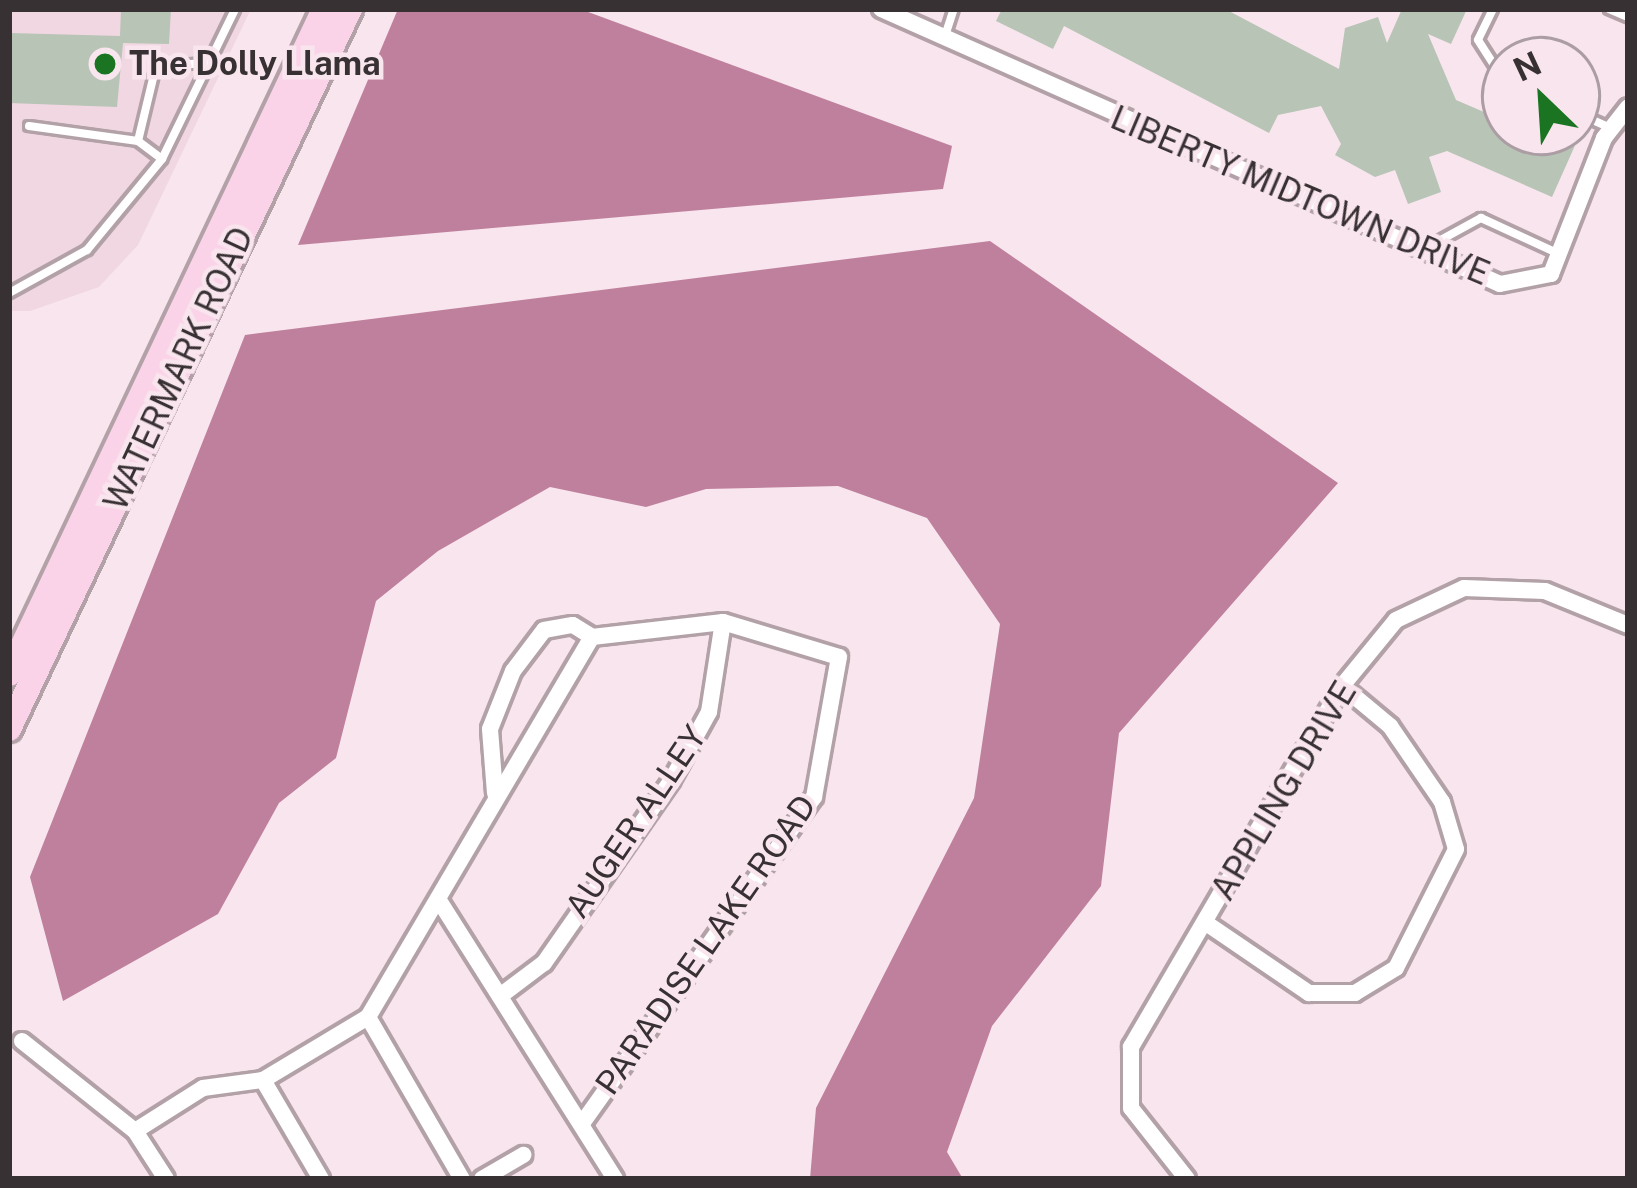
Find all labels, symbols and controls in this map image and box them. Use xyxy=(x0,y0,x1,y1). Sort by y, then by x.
north arrow xyxy=(1481,36,1601,156)
text: N xyxy=(1507,43,1547,89)
place label: The Dolly Llama xyxy=(129,44,381,84)
marker: The Dolly Llama xyxy=(92,51,118,77)
street label: LIBERTY MIDTOWN DRIVE xyxy=(1105,98,1495,294)
street label: WATERMARK ROAD xyxy=(96,221,262,517)
street label: APPLING DRIVE xyxy=(1203,674,1365,908)
street label: AUGER ALLEY xyxy=(557,718,715,926)
street label: PARADISE LAKE ROAD xyxy=(588,788,824,1102)

